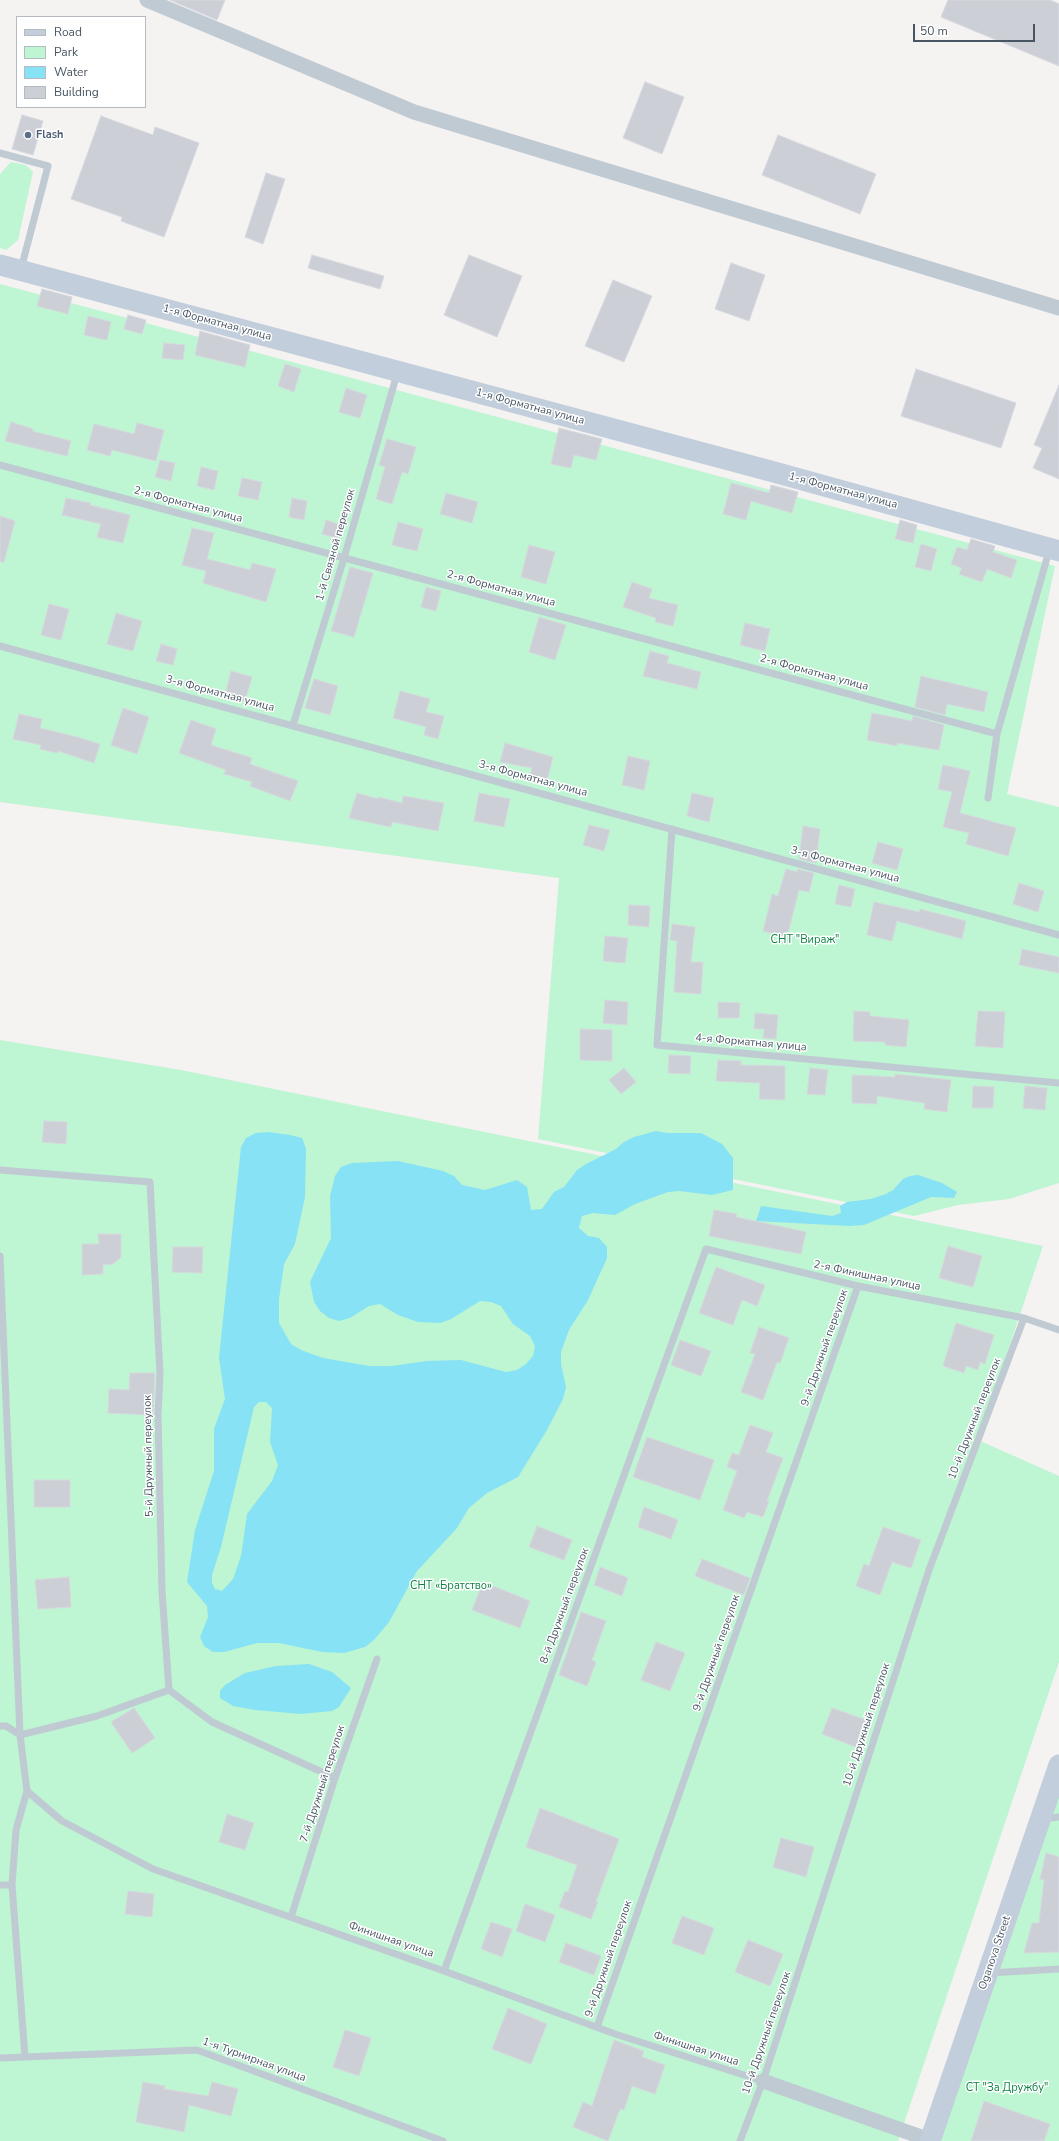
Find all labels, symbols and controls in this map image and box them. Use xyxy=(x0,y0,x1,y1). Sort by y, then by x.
legend xyxy=(16,16,146,108)
scale bar xyxy=(915,16,1037,42)
text: 50 m xyxy=(920,23,948,39)
text: Road xyxy=(54,24,82,40)
text: Park xyxy=(54,44,78,60)
text: Water xyxy=(54,64,88,80)
text: Building xyxy=(54,84,99,100)
place label: Flash xyxy=(36,128,64,142)
marker: Flash xyxy=(23,130,33,140)
street label: 1-я Форматная улица xyxy=(161,302,273,344)
street label: 1-я Форматная улица xyxy=(474,386,586,428)
street label: 1-я Форматная улица xyxy=(787,470,899,512)
street label: 2-я Форматная улица xyxy=(132,484,244,526)
street label: 1-й Связной переулок xyxy=(314,488,358,602)
street label: 2-я Форматная улица xyxy=(445,568,557,610)
street label: 2-я Форматная улица xyxy=(758,652,870,694)
street label: 3-я Форматная улица xyxy=(164,673,276,715)
street label: 3-я Форматная улица xyxy=(477,758,589,800)
street label: 3-я Форматная улица xyxy=(789,844,901,886)
park label: СНТ "Вираж" xyxy=(771,933,839,947)
street label: 4-я Форматная улица xyxy=(695,1032,807,1054)
street label: 2-я Финишная улица xyxy=(812,1258,922,1294)
street label: 9-й Дружный переулок xyxy=(799,1288,851,1408)
street label: 10-й Дружный переулок xyxy=(946,1357,1004,1481)
street label: 5-й Дружный переулок xyxy=(141,1395,157,1517)
street label: 8-й Дружный переулок xyxy=(538,1546,592,1666)
park label: СНТ «Братство» xyxy=(410,1579,492,1593)
street label: 9-й Дружный переулок xyxy=(691,1593,743,1713)
street label: 10-й Дружный переулок xyxy=(841,1662,893,1788)
street label: 7-й Дружный переулок xyxy=(298,1724,348,1844)
street label: 9-й Дружный переулок xyxy=(583,1899,635,2019)
street label: Oganova Street xyxy=(976,1914,1014,1992)
street label: Финишная улица xyxy=(347,1919,435,1961)
street label: 10-й Дружный переулок xyxy=(740,1970,794,2096)
street label: Финишная улица xyxy=(652,2029,740,2069)
street label: 1-я Турнирная улица xyxy=(200,2035,308,2085)
park label: СТ "За Дружбу" xyxy=(966,2081,1048,2095)

